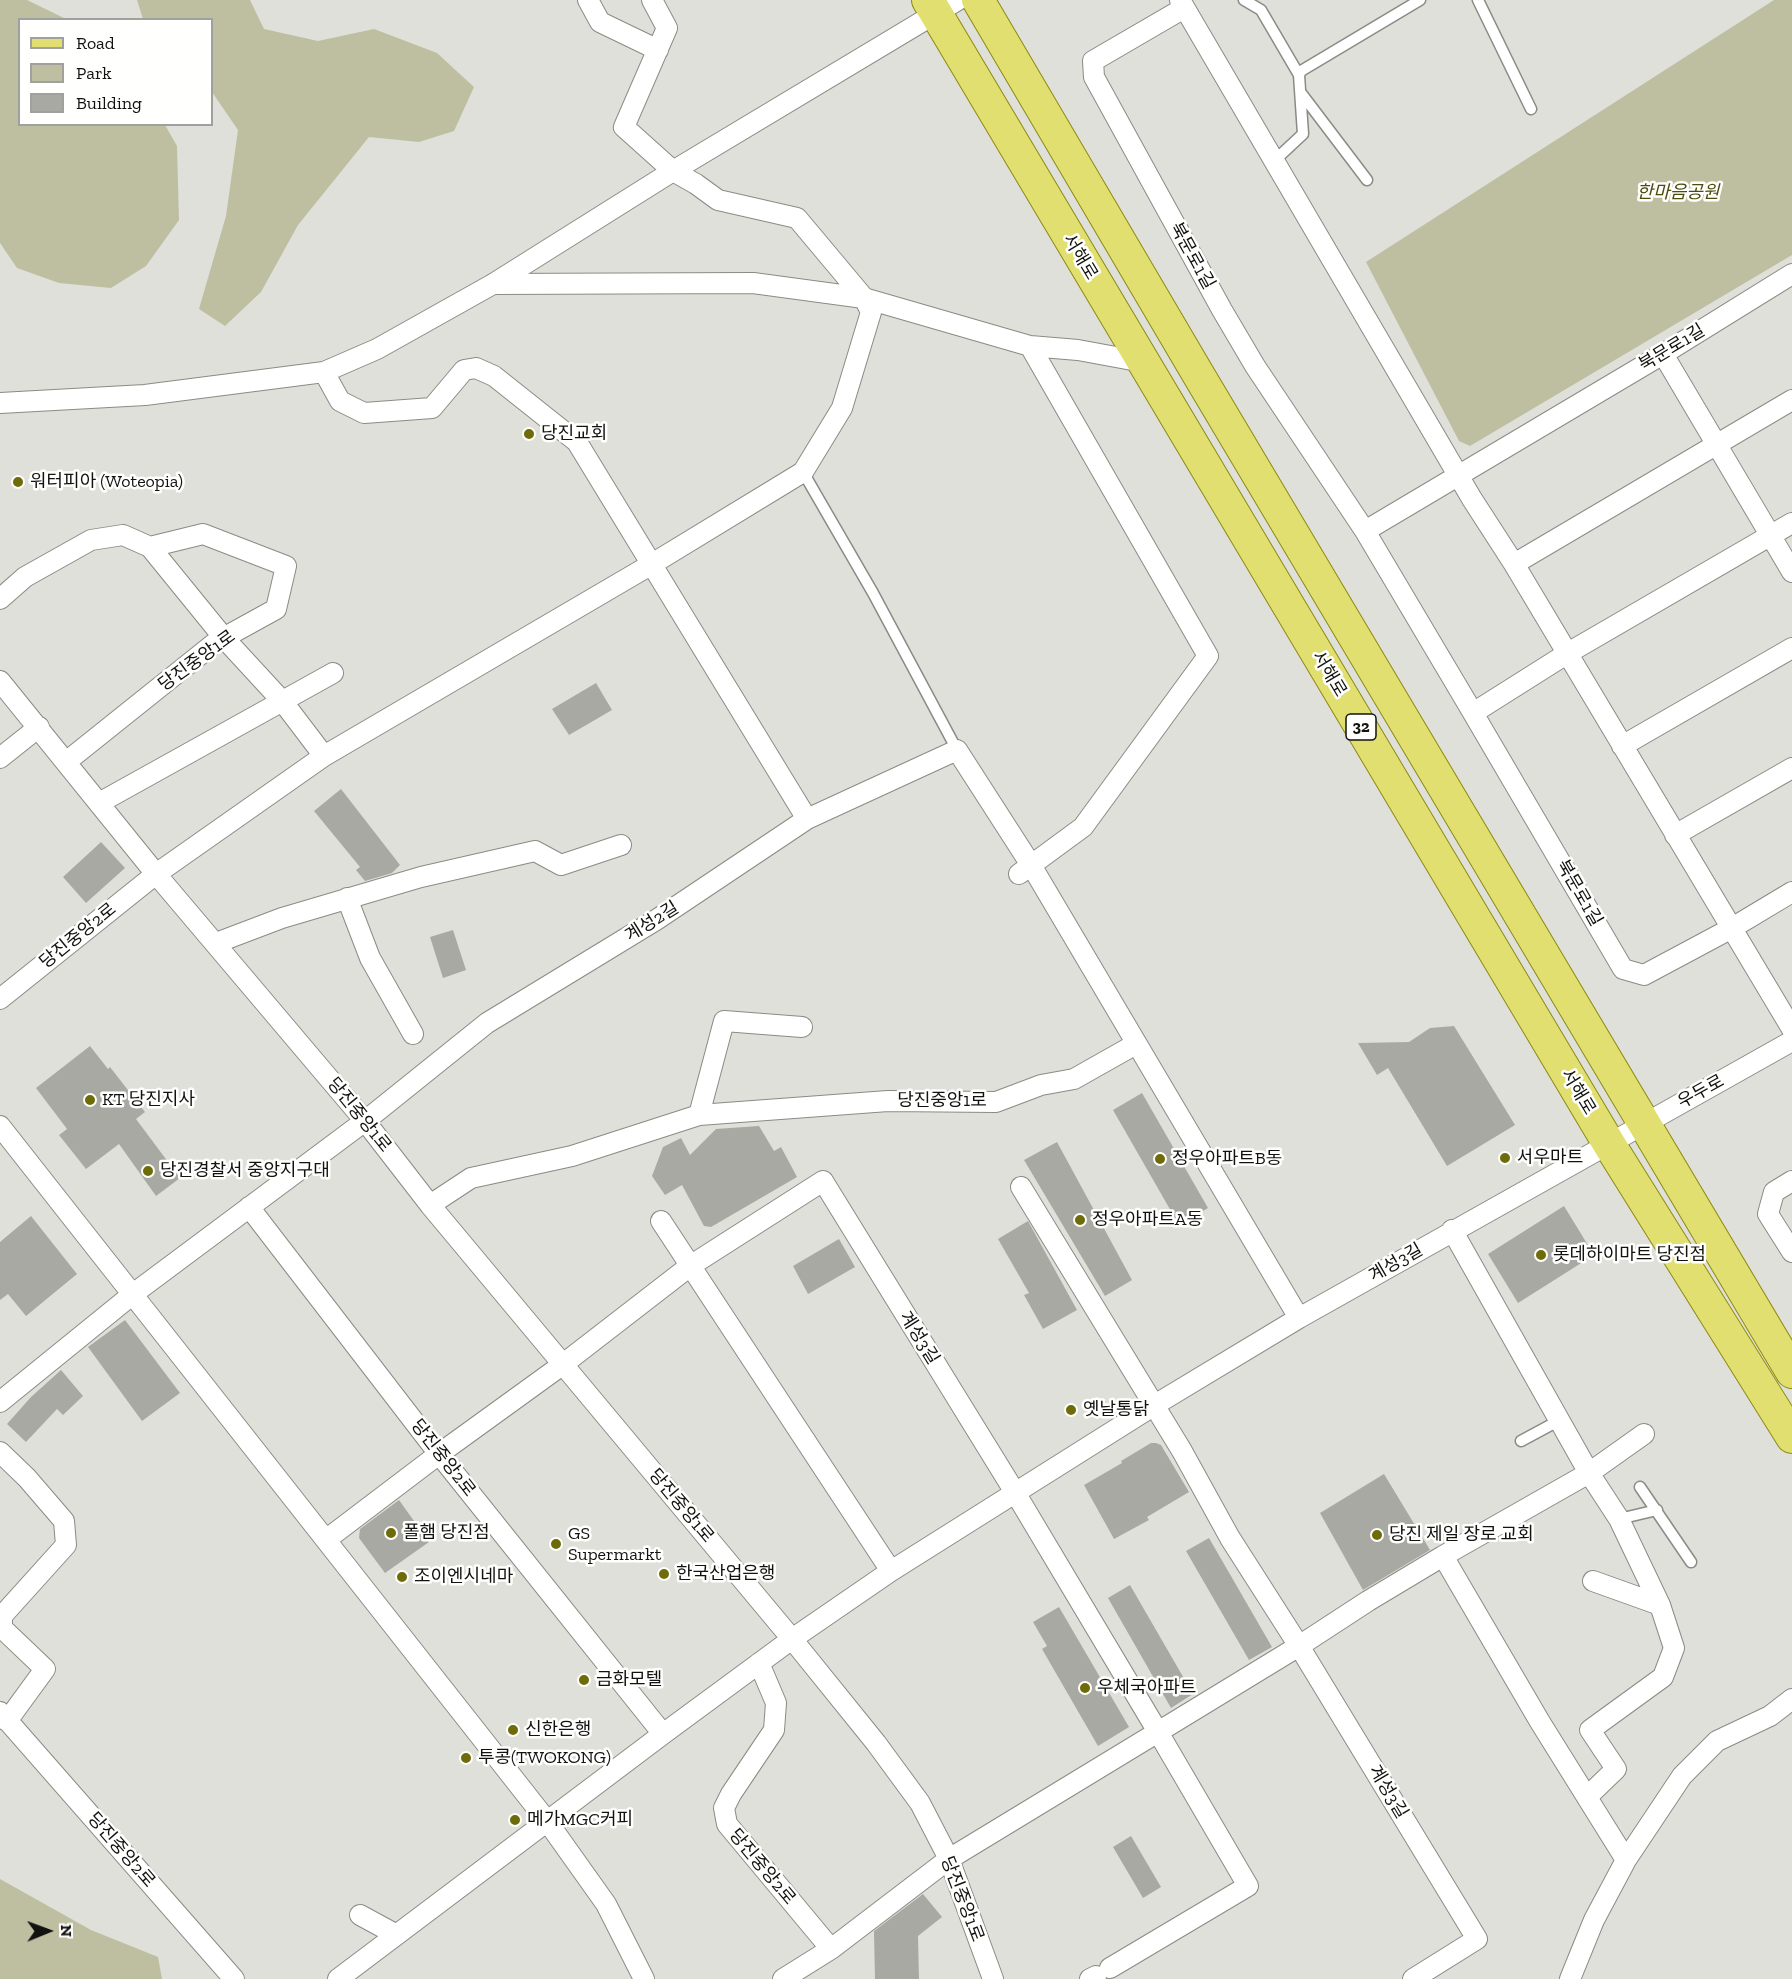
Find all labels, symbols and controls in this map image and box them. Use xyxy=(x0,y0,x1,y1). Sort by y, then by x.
legend xyxy=(18,18,213,126)
text: Road xyxy=(76,32,115,54)
text: Park xyxy=(76,62,112,84)
text: Building xyxy=(76,92,142,114)
park label: 한마음공원 xyxy=(1637,182,1719,204)
street label: 북문로1길 xyxy=(1165,219,1219,293)
street label: 서해로 xyxy=(1058,230,1102,284)
street label: 북문로1길 xyxy=(1635,320,1709,376)
place label: 당진교회 xyxy=(541,423,607,445)
marker: 당진교회 xyxy=(522,427,536,441)
place label: 워터피아 (Woteopia) xyxy=(30,471,183,493)
marker: 워터피아 (Woteopia) xyxy=(11,475,25,489)
street label: 당진중앙1로 xyxy=(154,626,240,696)
street label: 서해로 xyxy=(1307,647,1351,701)
road number: 32 xyxy=(1346,714,1376,740)
street label: 북문로1길 xyxy=(1551,856,1607,930)
street label: 계성2길 xyxy=(621,897,683,947)
street label: 당진중앙2로 xyxy=(35,899,121,973)
street label: 서해로 xyxy=(1556,1065,1600,1119)
street label: 우두로 xyxy=(1674,1071,1728,1113)
street label: 당진중앙1로 xyxy=(322,1073,396,1157)
place label: KT 당진지사 xyxy=(102,1089,195,1111)
street label: 당진중앙1로 xyxy=(897,1090,987,1112)
marker: KT 당진지사 xyxy=(83,1093,97,1107)
place label: 서우마트 xyxy=(1517,1147,1583,1169)
place label: 정우아파트B동 xyxy=(1172,1148,1282,1170)
marker: 서우마트 xyxy=(1498,1151,1512,1165)
marker: 정우아파트B동 xyxy=(1153,1152,1167,1166)
place label: 당진경찰서 중앙지구대 xyxy=(160,1160,330,1182)
marker: 당진경찰서 중앙지구대 xyxy=(141,1164,155,1178)
place label: 정우아파트A동 xyxy=(1092,1209,1203,1231)
marker: 정우아파트A동 xyxy=(1073,1213,1087,1227)
street label: 계성3길 xyxy=(1365,1239,1427,1287)
place label: 롯데하이마트 당진점 xyxy=(1553,1244,1706,1266)
marker: 롯데하이마트 당진점 xyxy=(1534,1248,1548,1262)
street label: 계성3길 xyxy=(894,1307,944,1369)
place label: 옛날통닭 xyxy=(1083,1399,1149,1421)
marker: 옛날통닭 xyxy=(1064,1403,1078,1417)
street label: 당진중앙2로 xyxy=(406,1415,480,1501)
street label: 당진중앙1로 xyxy=(644,1465,718,1547)
place label: 폴햄 당진점 xyxy=(403,1522,490,1544)
place label: GS Supermarkt xyxy=(568,1523,661,1565)
place label: 당진 제일 장로 교회 xyxy=(1389,1524,1534,1546)
marker: 폴햄 당진점 xyxy=(384,1526,398,1540)
marker: 당진 제일 장로 교회 xyxy=(1370,1528,1384,1542)
marker: GS Supermarkt xyxy=(549,1537,563,1551)
place label: 한국산업은행 xyxy=(676,1563,775,1585)
place label: 조이엔시네마 xyxy=(414,1566,513,1588)
marker: 한국산업은행 xyxy=(657,1567,671,1581)
marker: 조이엔시네마 xyxy=(395,1570,409,1584)
place label: 금화모텔 xyxy=(596,1669,662,1691)
marker: 금화모텔 xyxy=(577,1673,591,1687)
place label: 우체국아파트 xyxy=(1097,1677,1196,1699)
marker: 우체국아파트 xyxy=(1078,1681,1092,1695)
place label: 신한은행 xyxy=(525,1719,591,1741)
marker: 신한은행 xyxy=(506,1723,520,1737)
place label: 투콩(TWOKONG) xyxy=(478,1747,611,1769)
marker: 투콩(TWOKONG) xyxy=(459,1751,473,1765)
street label: 계성3길 xyxy=(1364,1761,1412,1823)
street label: 당진중앙2로 xyxy=(83,1808,159,1892)
place label: 메가MGC커피 xyxy=(527,1809,633,1831)
marker: 메가MGC커피 xyxy=(508,1813,522,1827)
street label: 당진중앙2로 xyxy=(724,1825,800,1909)
street label: 당진중앙1로 xyxy=(936,1853,988,1945)
north arrow xyxy=(18,1901,78,1961)
text: N xyxy=(57,1924,76,1937)

